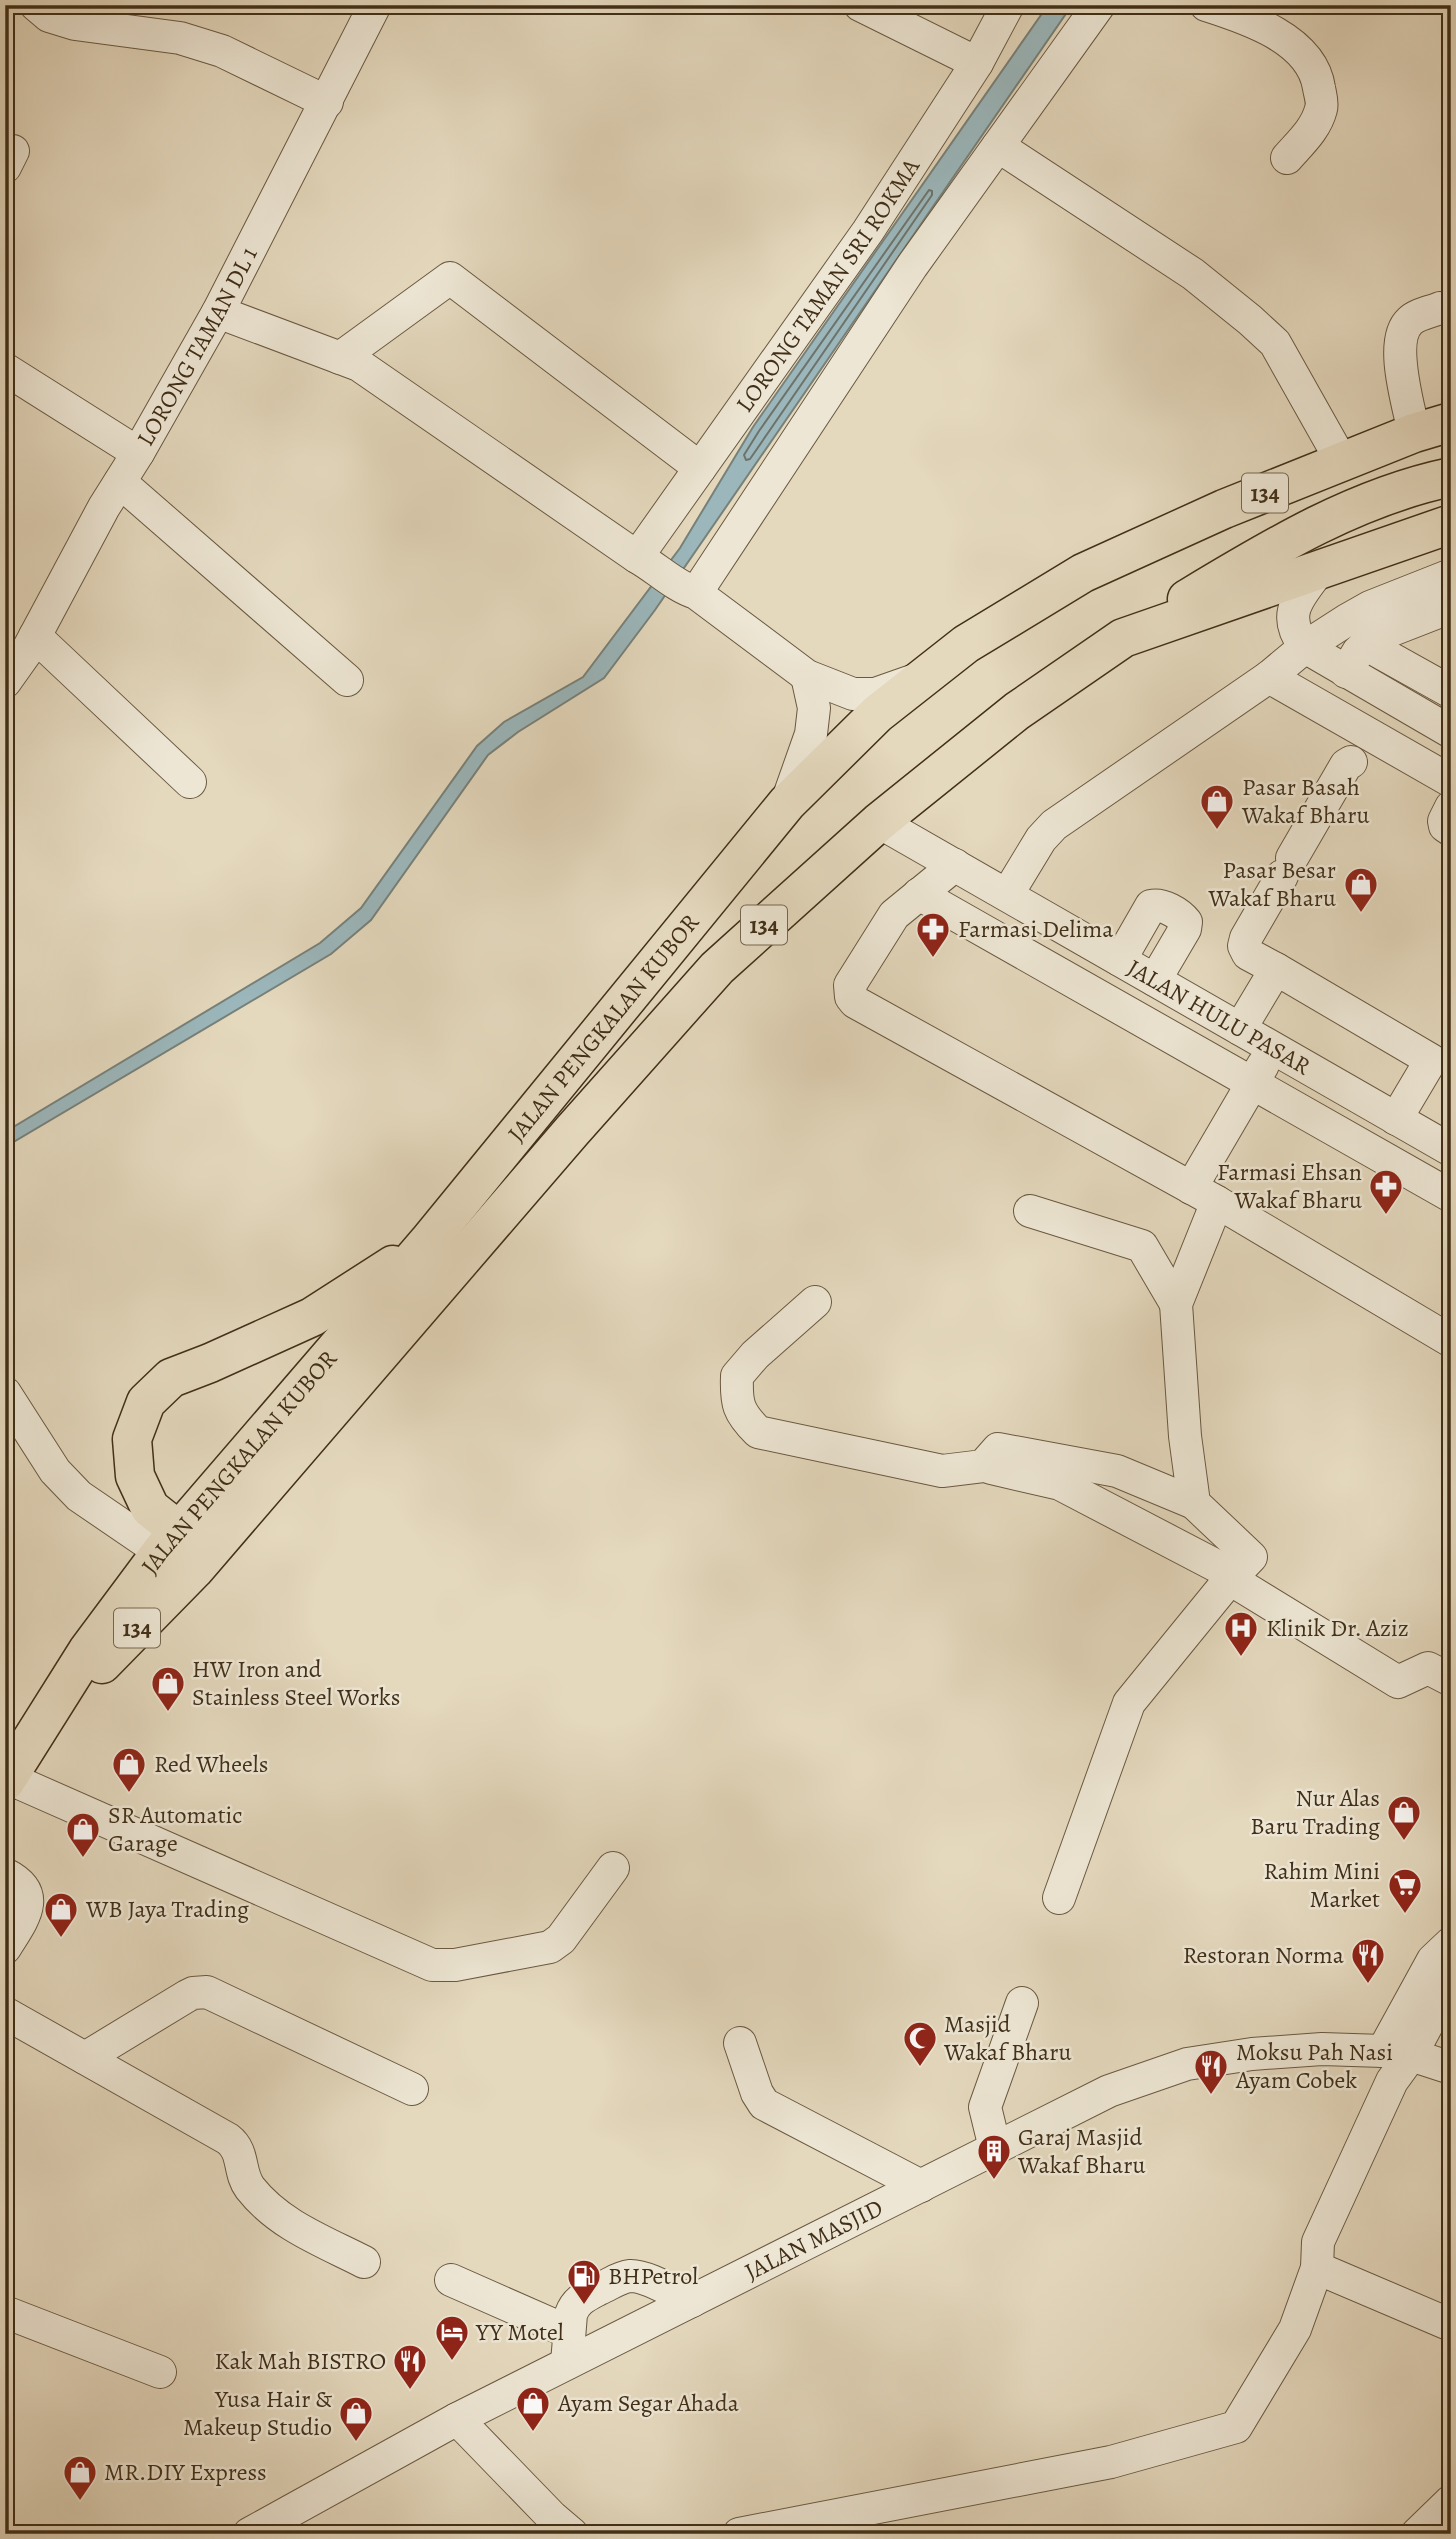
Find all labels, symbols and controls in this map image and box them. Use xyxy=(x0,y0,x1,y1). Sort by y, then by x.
street label: LORONG TAMAN SRI ROKMA xyxy=(729,151,927,419)
street label: LORONG TAMAN DL 1 xyxy=(129,241,265,452)
road number: 134 xyxy=(1242,474,1288,512)
place label: Pasar Basah Wakaf Bharu xyxy=(1241,771,1369,831)
shop icon: Pasar Basah Wakaf Bharu xyxy=(1198,782,1236,831)
place label: Pasar Besar Wakaf Bharu xyxy=(1208,854,1336,914)
shop icon: Pasar Besar Wakaf Bharu xyxy=(1342,865,1380,914)
road number: 134 xyxy=(741,906,787,944)
street label: JALAN PENGKALAN KUBOR xyxy=(500,907,706,1149)
pharmacy icon: Farmasi Delima xyxy=(914,910,952,959)
place label: Farmasi Delima xyxy=(958,913,1114,945)
street label: JALAN HULU PASAR xyxy=(1122,952,1317,1082)
place label: Farmasi Ehsan Wakaf Bharu xyxy=(1217,1156,1362,1216)
pharmacy icon: Farmasi Ehsan Wakaf Bharu xyxy=(1367,1167,1405,1216)
street label: JALAN PENGKALAN KUBOR xyxy=(134,1343,344,1581)
road number: 134 xyxy=(114,1609,160,1648)
hospital icon: Klinik Dr. Aziz xyxy=(1222,1609,1260,1658)
place label: Klinik Dr. Aziz xyxy=(1266,1612,1409,1644)
place label: HW Iron and Stainless Steel Works xyxy=(192,1653,400,1713)
shop icon: HW Iron and Stainless Steel Works xyxy=(149,1664,187,1713)
shop icon: Red Wheels xyxy=(110,1745,148,1794)
place label: Red Wheels xyxy=(154,1748,268,1780)
place label: Nur Alas Baru Trading xyxy=(1250,1782,1380,1842)
shop icon: Nur Alas Baru Trading xyxy=(1385,1793,1423,1842)
place label: SR Automatic Garage xyxy=(108,1799,243,1859)
shop icon: SR Automatic Garage xyxy=(64,1810,102,1859)
place label: Rahim Mini Market xyxy=(1264,1855,1380,1915)
supermarket icon: Rahim Mini Market xyxy=(1386,1866,1424,1915)
shop icon: WB Jaya Trading xyxy=(42,1890,80,1939)
place label: WB Jaya Trading xyxy=(85,1893,249,1925)
restaurant icon: Restoran Norma xyxy=(1349,1936,1387,1985)
place label: Restoran Norma xyxy=(1183,1939,1345,1971)
place label: Masjid Wakaf Bharu xyxy=(943,2008,1071,2068)
mosque icon: Masjid Wakaf Bharu xyxy=(901,2019,939,2068)
place label: Moksu Pah Nasi Ayam Cobek xyxy=(1235,2036,1393,2096)
restaurant icon: Moksu Pah Nasi Ayam Cobek xyxy=(1192,2047,1230,2096)
place label: Garaj Masjid Wakaf Bharu xyxy=(1017,2121,1145,2181)
building icon: Garaj Masjid Wakaf Bharu xyxy=(975,2132,1013,2181)
street label: JALAN MASJID xyxy=(739,2191,888,2288)
fuel station icon: BHPetrol xyxy=(565,2257,603,2306)
place label: BHPetrol xyxy=(608,2260,698,2292)
hotel icon: YY Motel xyxy=(433,2313,471,2362)
place label: YY Motel xyxy=(475,2316,564,2348)
restaurant icon: Kak Mah BISTRO xyxy=(391,2342,429,2391)
place label: Kak Mah BISTRO xyxy=(215,2345,386,2377)
place label: Yusa Hair & Makeup Studio xyxy=(183,2383,332,2443)
shop icon: Ayam Segar Ahada xyxy=(514,2384,552,2433)
place label: Ayam Segar Ahada xyxy=(557,2387,740,2419)
shop icon: Yusa Hair & Makeup Studio xyxy=(337,2394,375,2443)
shop icon: MR.DIY Express xyxy=(61,2453,99,2502)
place label: MR.DIY Express xyxy=(104,2456,267,2488)

